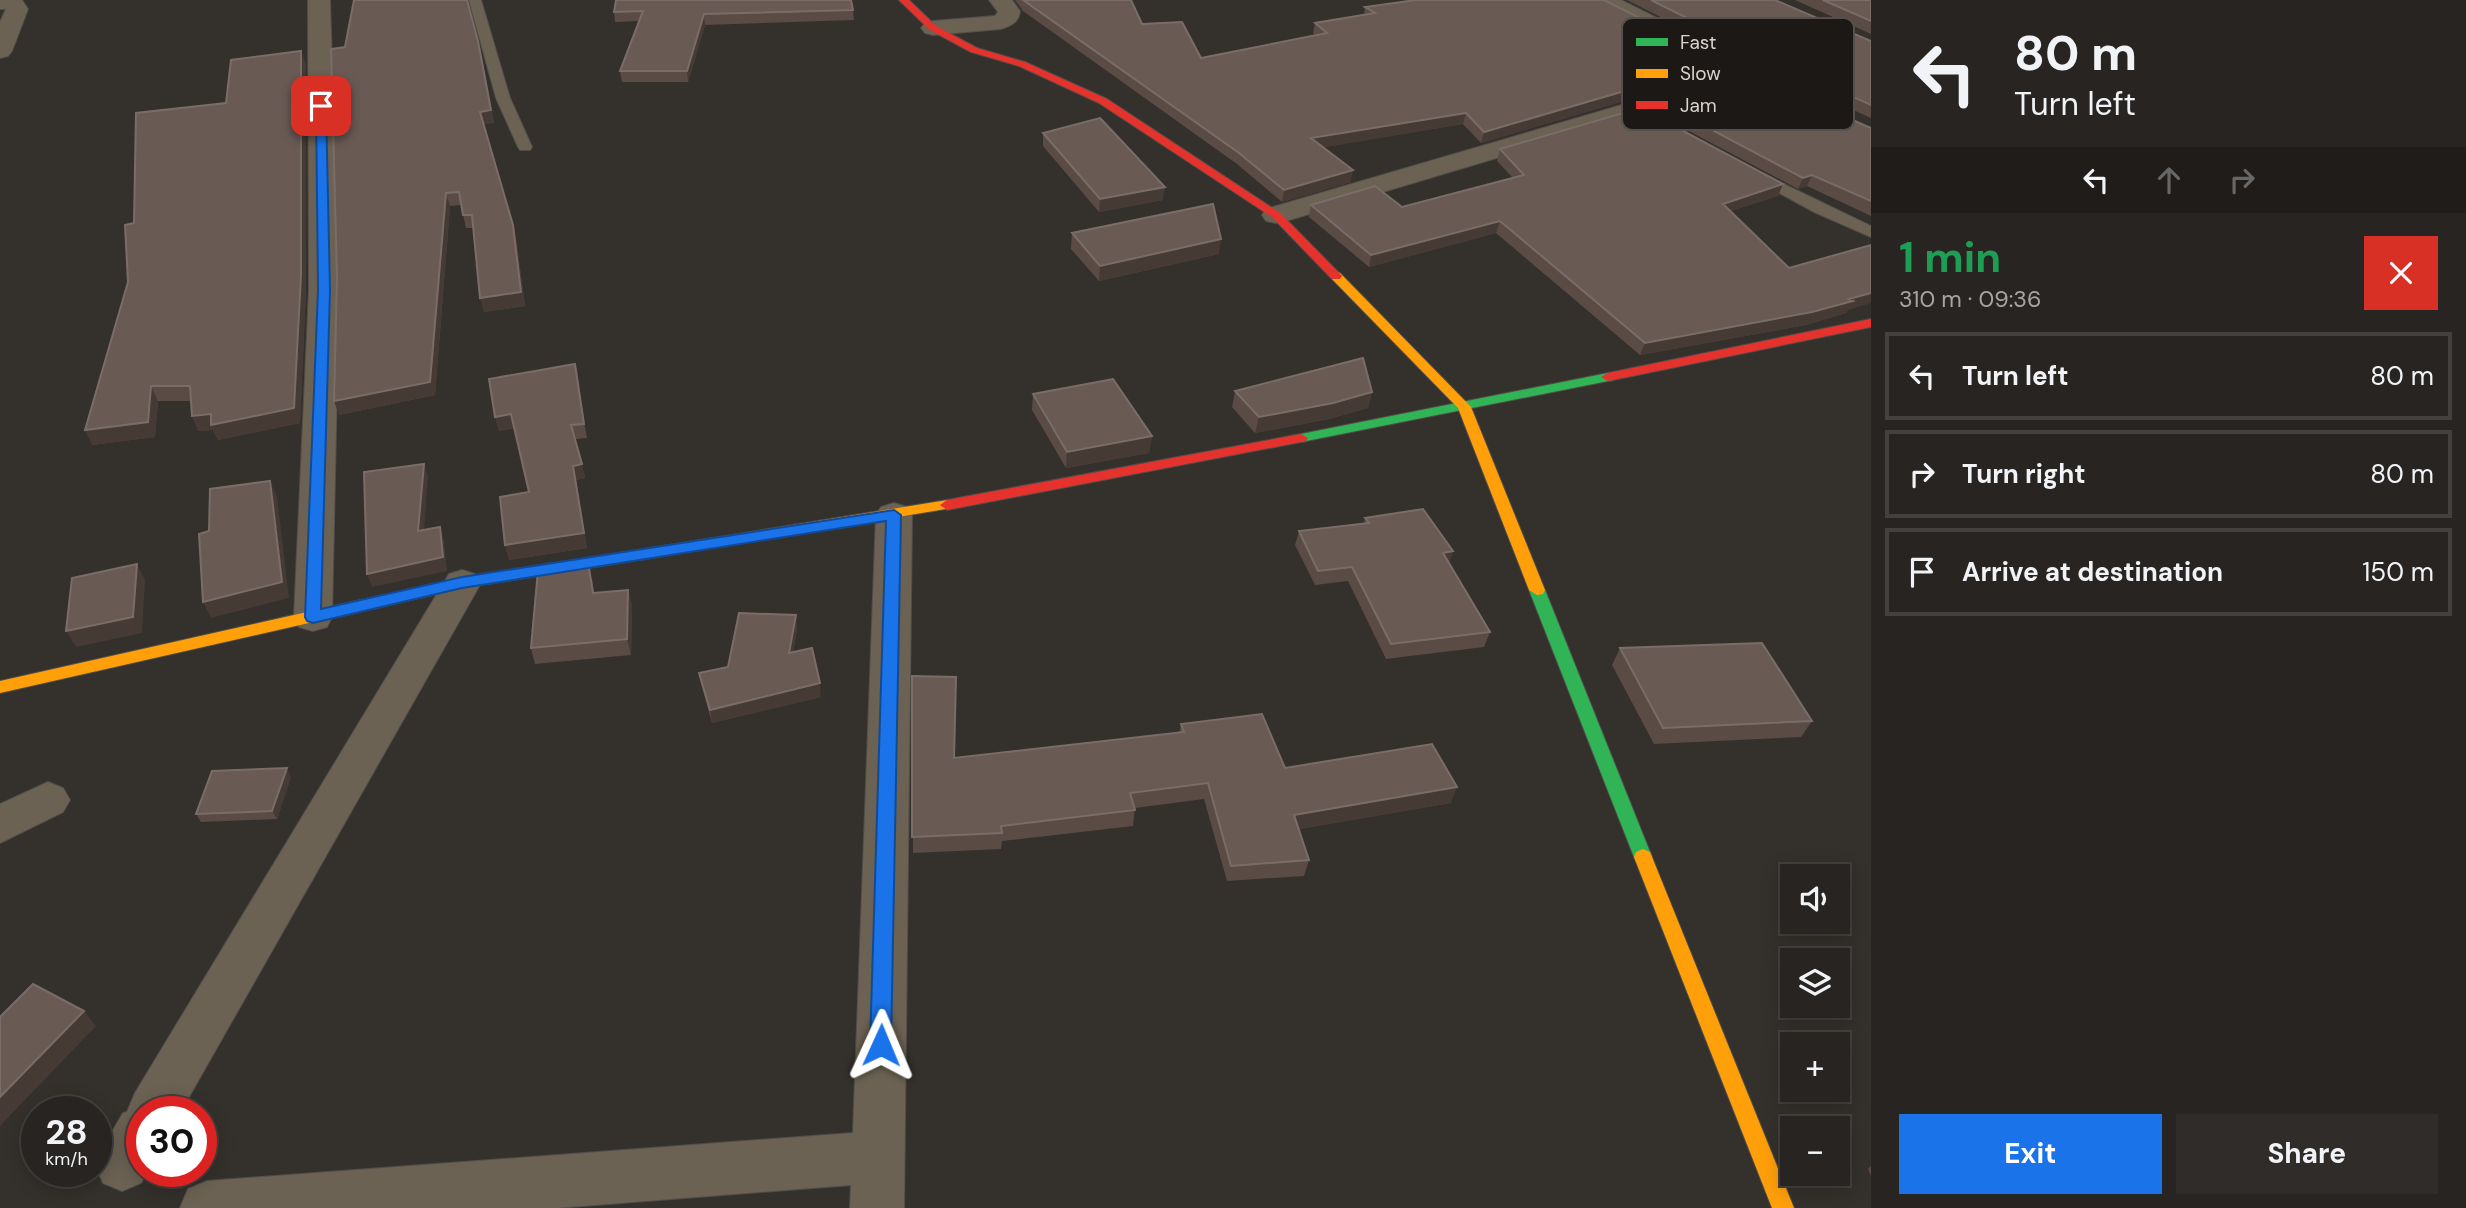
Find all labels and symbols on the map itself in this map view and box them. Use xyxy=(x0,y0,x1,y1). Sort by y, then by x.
legend xyxy=(1622,18,1854,130)
text: Fast xyxy=(1680,30,1716,55)
text: Slow xyxy=(1680,61,1721,86)
pin xyxy=(291,76,351,136)
text: Jam xyxy=(1680,93,1717,118)
position arrow xyxy=(844,1008,918,1082)
speed limit sign: 30 xyxy=(126,1096,217,1187)

